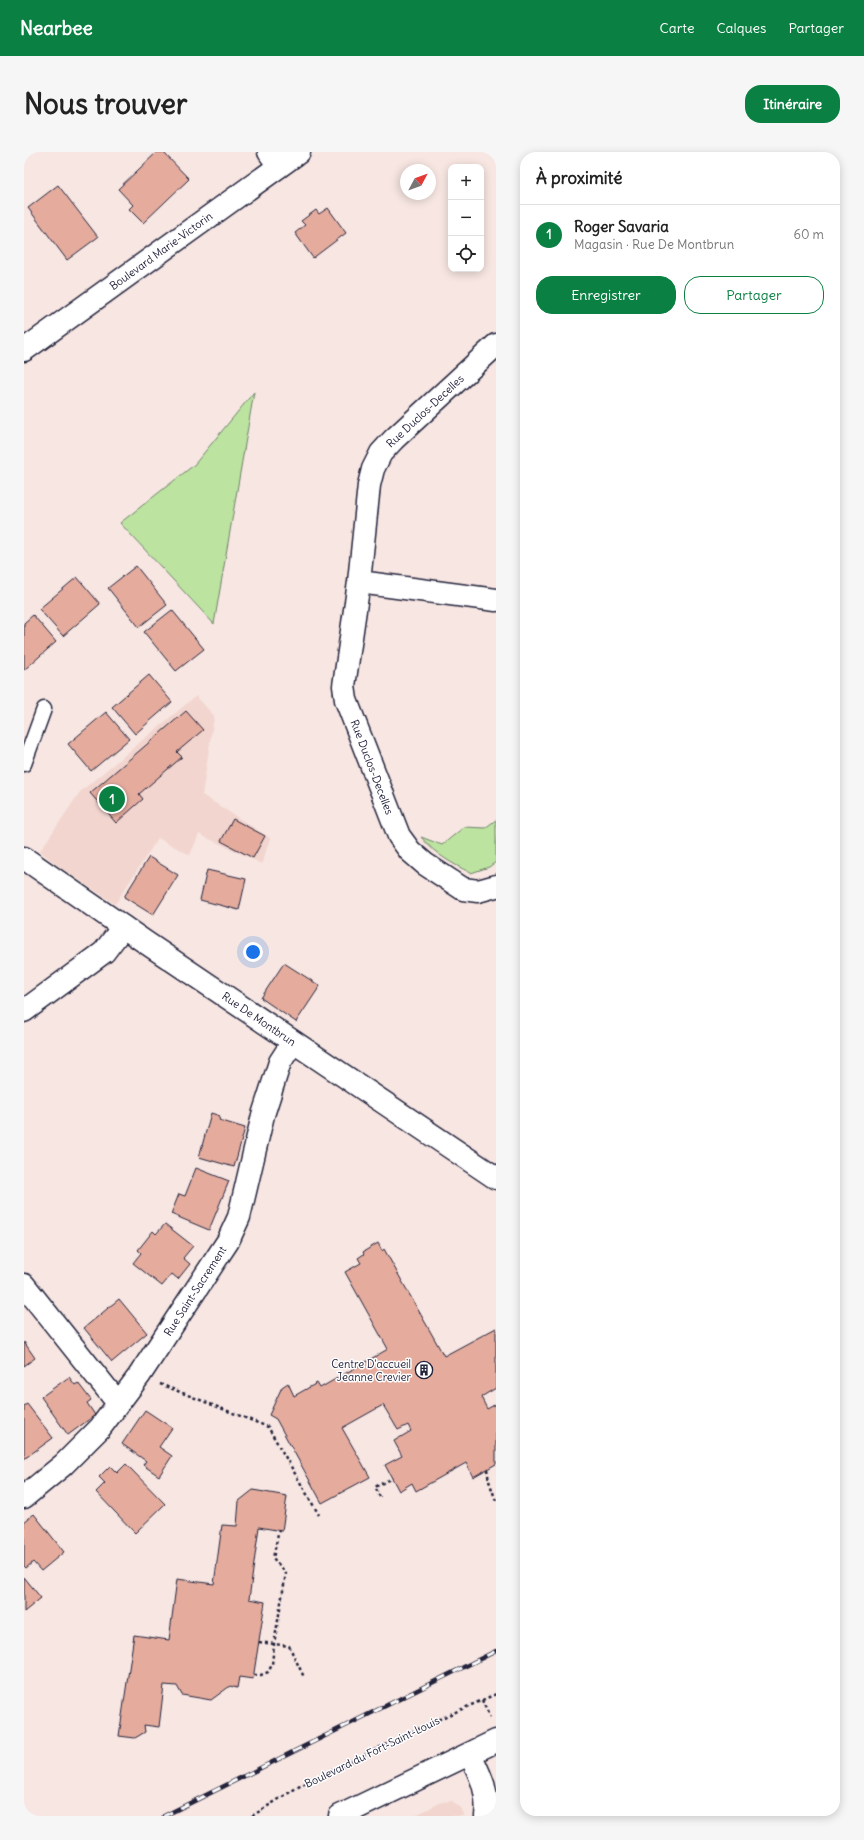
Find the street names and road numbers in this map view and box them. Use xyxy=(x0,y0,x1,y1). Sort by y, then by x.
street label: Boulevard Marie-Victorin xyxy=(107,209,215,293)
street label: Rue Duclos-Decelles xyxy=(383,372,467,450)
street label: Rue Duclos-Decelles xyxy=(347,717,397,817)
street label: Rue De Montbrun xyxy=(219,989,299,1049)
street label: Rue Saint-Sacrement xyxy=(161,1243,229,1339)
street label: Boulevard du Fort-Saint-Louis xyxy=(302,1713,442,1791)

